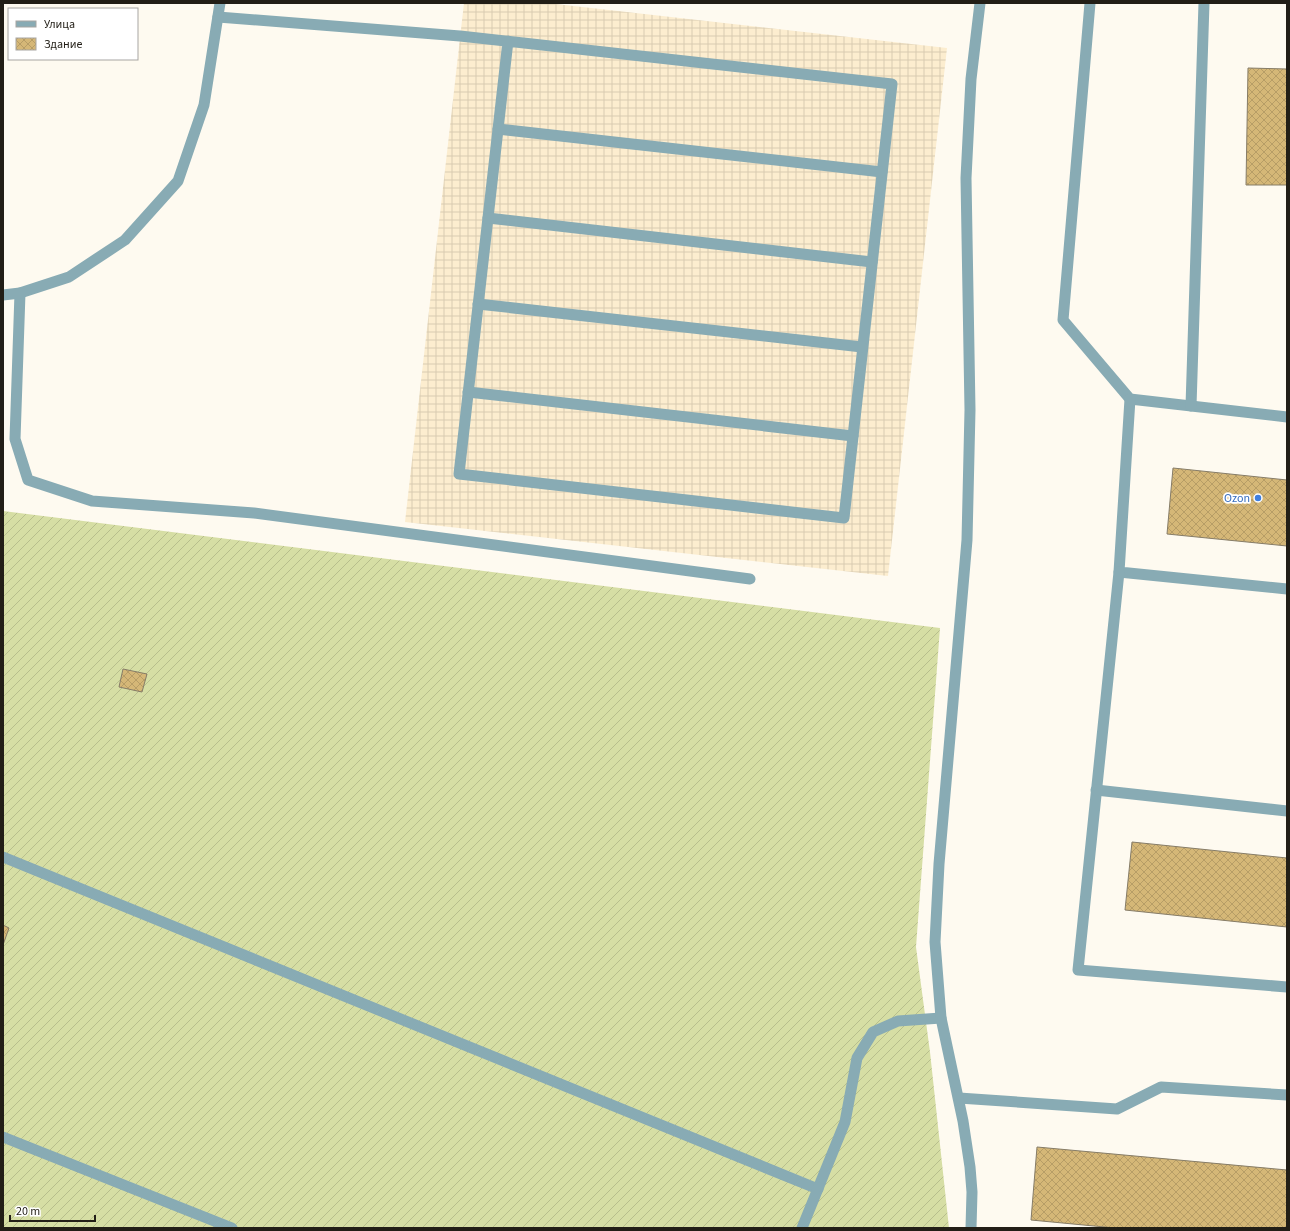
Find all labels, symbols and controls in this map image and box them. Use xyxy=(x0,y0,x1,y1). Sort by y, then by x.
legend xyxy=(8,8,138,60)
text: Улица xyxy=(44,16,75,33)
text: Здание xyxy=(44,36,83,53)
place label: Ozon xyxy=(1224,490,1250,507)
marker: Ozon xyxy=(1253,493,1263,503)
scale bar xyxy=(10,1197,95,1223)
text: 20 m xyxy=(16,1203,40,1220)

